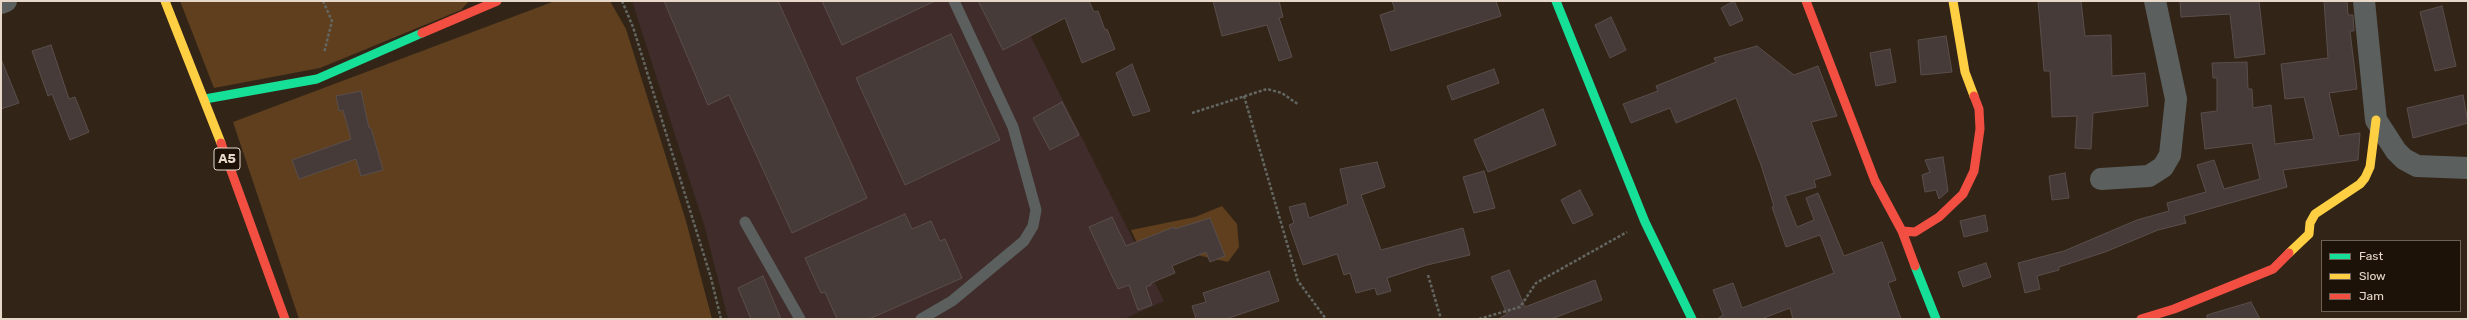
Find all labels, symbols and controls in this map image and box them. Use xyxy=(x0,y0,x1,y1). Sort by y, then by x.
road number: A5 xyxy=(214,148,240,170)
legend xyxy=(2321,240,2461,312)
text: Fast xyxy=(2359,249,2383,263)
text: Slow xyxy=(2359,269,2386,283)
text: Jam xyxy=(2359,289,2384,303)

